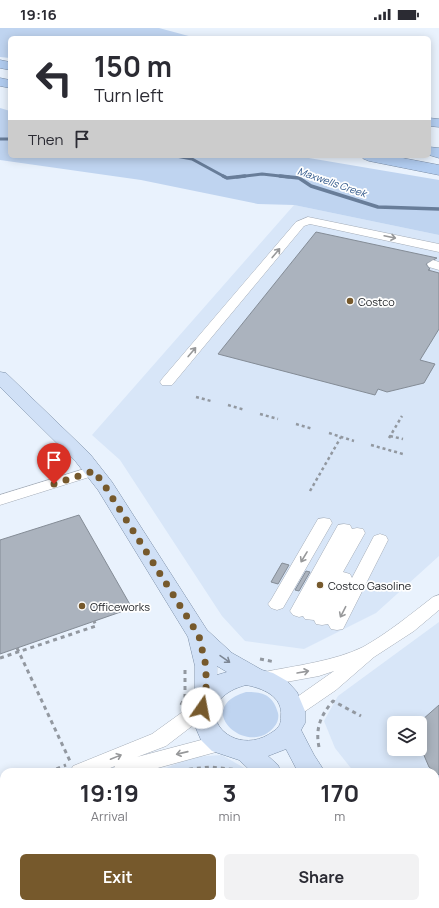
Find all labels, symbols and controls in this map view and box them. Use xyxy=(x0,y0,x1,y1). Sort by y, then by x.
text: 19:16 xyxy=(20,4,57,25)
text: 150 m xyxy=(94,47,172,85)
icon: left xyxy=(28,52,80,104)
text: Turn left xyxy=(94,83,164,107)
icon: arrive xyxy=(71,128,93,150)
text: Then xyxy=(28,129,63,150)
water label: Maxwells Creek xyxy=(296,164,370,201)
one-way arrow xyxy=(383,234,396,242)
one-way arrow xyxy=(272,247,281,258)
place label: Costco xyxy=(358,294,395,309)
marker: Costco xyxy=(345,296,355,306)
one-way arrow xyxy=(188,347,197,357)
pin xyxy=(37,443,71,484)
icon: arrive xyxy=(43,449,65,471)
one-way arrow xyxy=(300,551,308,563)
place label: Costco Gasoline xyxy=(328,578,412,593)
marker: Costco Gasoline xyxy=(315,580,325,590)
place label: Officeworks xyxy=(90,599,150,614)
marker: Officeworks xyxy=(77,601,87,611)
one-way arrow xyxy=(339,606,346,618)
one-way arrow xyxy=(220,655,231,663)
one-way arrow xyxy=(296,667,309,675)
position arrow xyxy=(181,687,223,729)
map controls xyxy=(387,716,427,756)
button: layers xyxy=(387,716,427,756)
one-way arrow xyxy=(176,749,189,757)
one-way arrow xyxy=(110,753,122,761)
text: 19:19 xyxy=(80,776,139,809)
text: 3 xyxy=(222,776,236,809)
text: 170 xyxy=(320,776,359,809)
text: Arrival xyxy=(91,807,128,825)
text: min xyxy=(219,807,240,825)
text: m xyxy=(334,807,345,825)
button: Exit xyxy=(20,854,216,900)
button: Share xyxy=(224,854,419,900)

